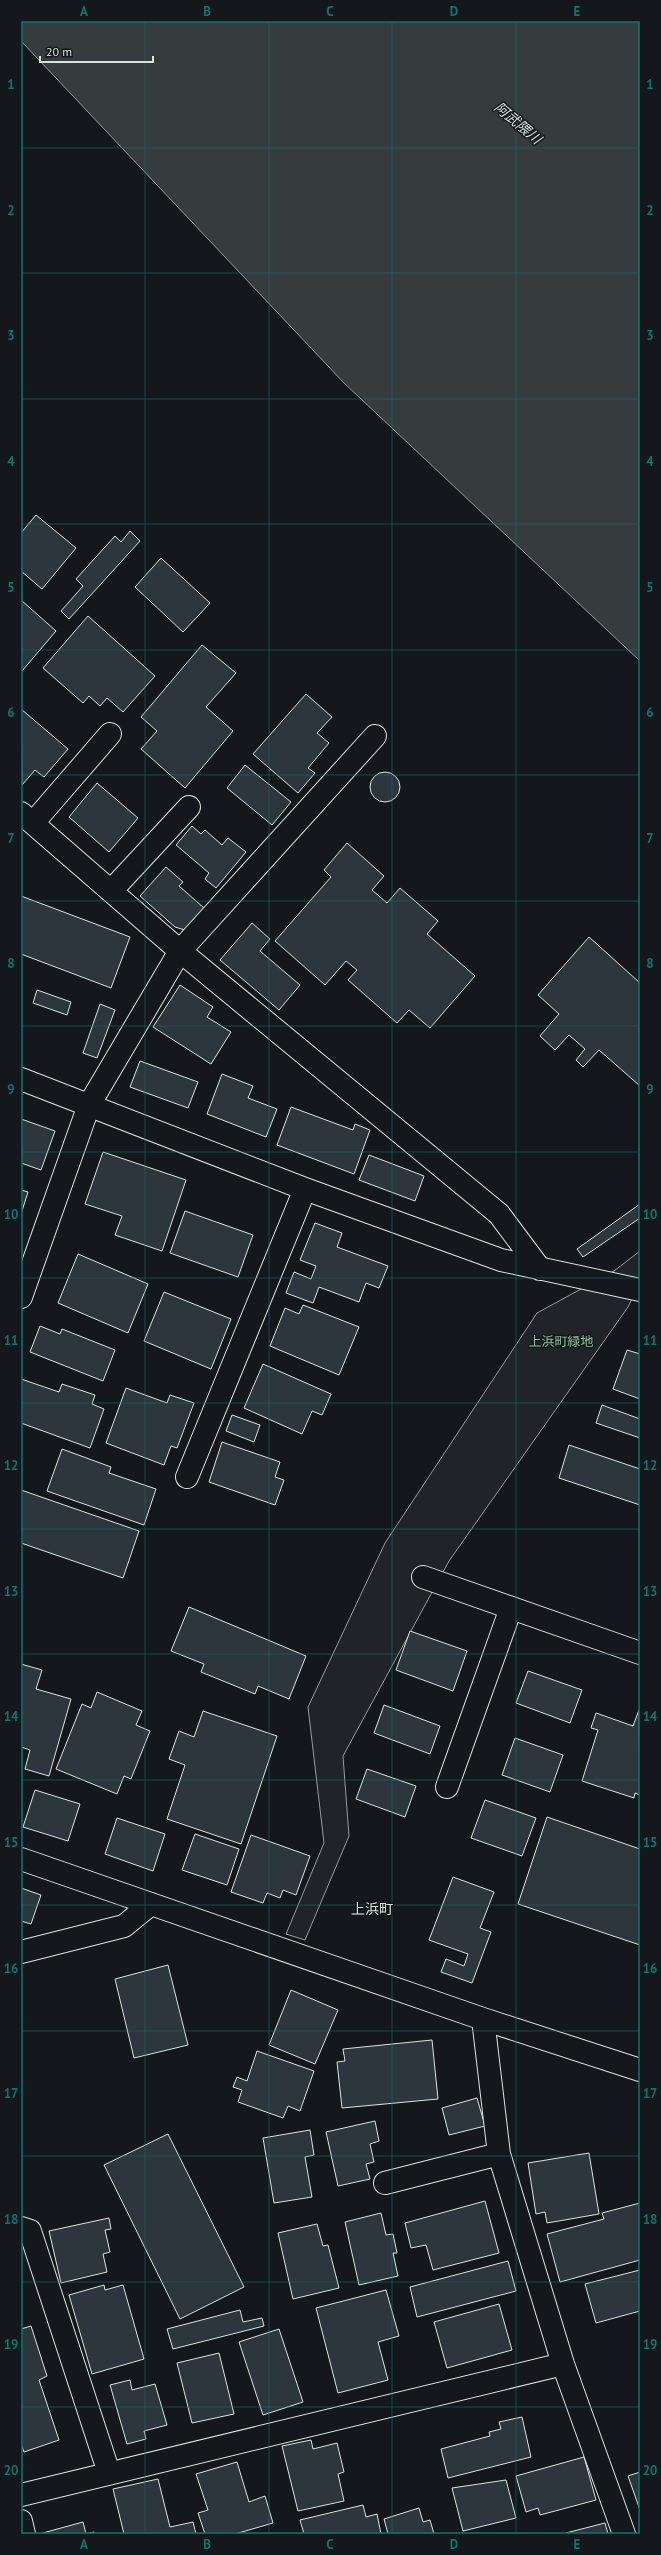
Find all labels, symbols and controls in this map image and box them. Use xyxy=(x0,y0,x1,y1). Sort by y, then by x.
text: A xyxy=(80,3,88,20)
text: B xyxy=(203,3,211,20)
text: C xyxy=(326,3,334,20)
text: D xyxy=(450,3,458,20)
text: E xyxy=(574,3,581,20)
scale bar xyxy=(40,38,153,64)
text: 20 m xyxy=(46,44,72,59)
text: 1 xyxy=(7,76,15,93)
text: 1 xyxy=(646,76,654,93)
water label: 阿武隈川 xyxy=(491,98,547,149)
text: 2 xyxy=(7,202,15,219)
text: 2 xyxy=(646,202,654,219)
text: 3 xyxy=(7,327,15,344)
text: 3 xyxy=(646,327,654,344)
text: 4 xyxy=(7,453,15,470)
text: 4 xyxy=(646,453,654,470)
text: 5 xyxy=(7,579,15,596)
text: 5 xyxy=(646,579,654,596)
text: 6 xyxy=(7,704,15,721)
text: 6 xyxy=(646,704,654,721)
text: 7 xyxy=(7,830,15,847)
text: 7 xyxy=(646,830,654,847)
text: 8 xyxy=(7,955,15,972)
text: 8 xyxy=(646,955,654,972)
text: 9 xyxy=(7,1081,15,1098)
text: 9 xyxy=(646,1081,654,1098)
text: 10 xyxy=(4,1206,18,1223)
text: 10 xyxy=(643,1206,657,1223)
text: 11 xyxy=(4,1332,18,1349)
text: 11 xyxy=(643,1332,657,1349)
park label: 上浜町緑地 xyxy=(528,1333,594,1350)
text: 12 xyxy=(4,1457,18,1474)
text: 12 xyxy=(643,1457,657,1474)
text: 13 xyxy=(4,1583,18,1600)
text: 13 xyxy=(643,1583,657,1600)
text: 14 xyxy=(4,1708,19,1725)
text: 14 xyxy=(643,1708,658,1725)
text: 15 xyxy=(4,1834,18,1851)
text: 15 xyxy=(643,1834,657,1851)
district label: 上浜町 xyxy=(351,1900,393,1918)
text: 16 xyxy=(4,1960,18,1977)
text: 16 xyxy=(643,1960,657,1977)
text: 17 xyxy=(4,2085,18,2102)
text: 17 xyxy=(643,2085,657,2102)
text: 18 xyxy=(4,2211,18,2228)
text: 18 xyxy=(643,2211,657,2228)
text: 19 xyxy=(4,2336,18,2353)
text: 19 xyxy=(643,2336,657,2353)
text: 20 xyxy=(4,2462,18,2479)
text: 20 xyxy=(643,2462,657,2479)
text: A xyxy=(80,2536,88,2553)
text: B xyxy=(203,2536,211,2553)
text: C xyxy=(326,2536,334,2553)
text: D xyxy=(450,2536,458,2553)
text: E xyxy=(574,2536,581,2553)

